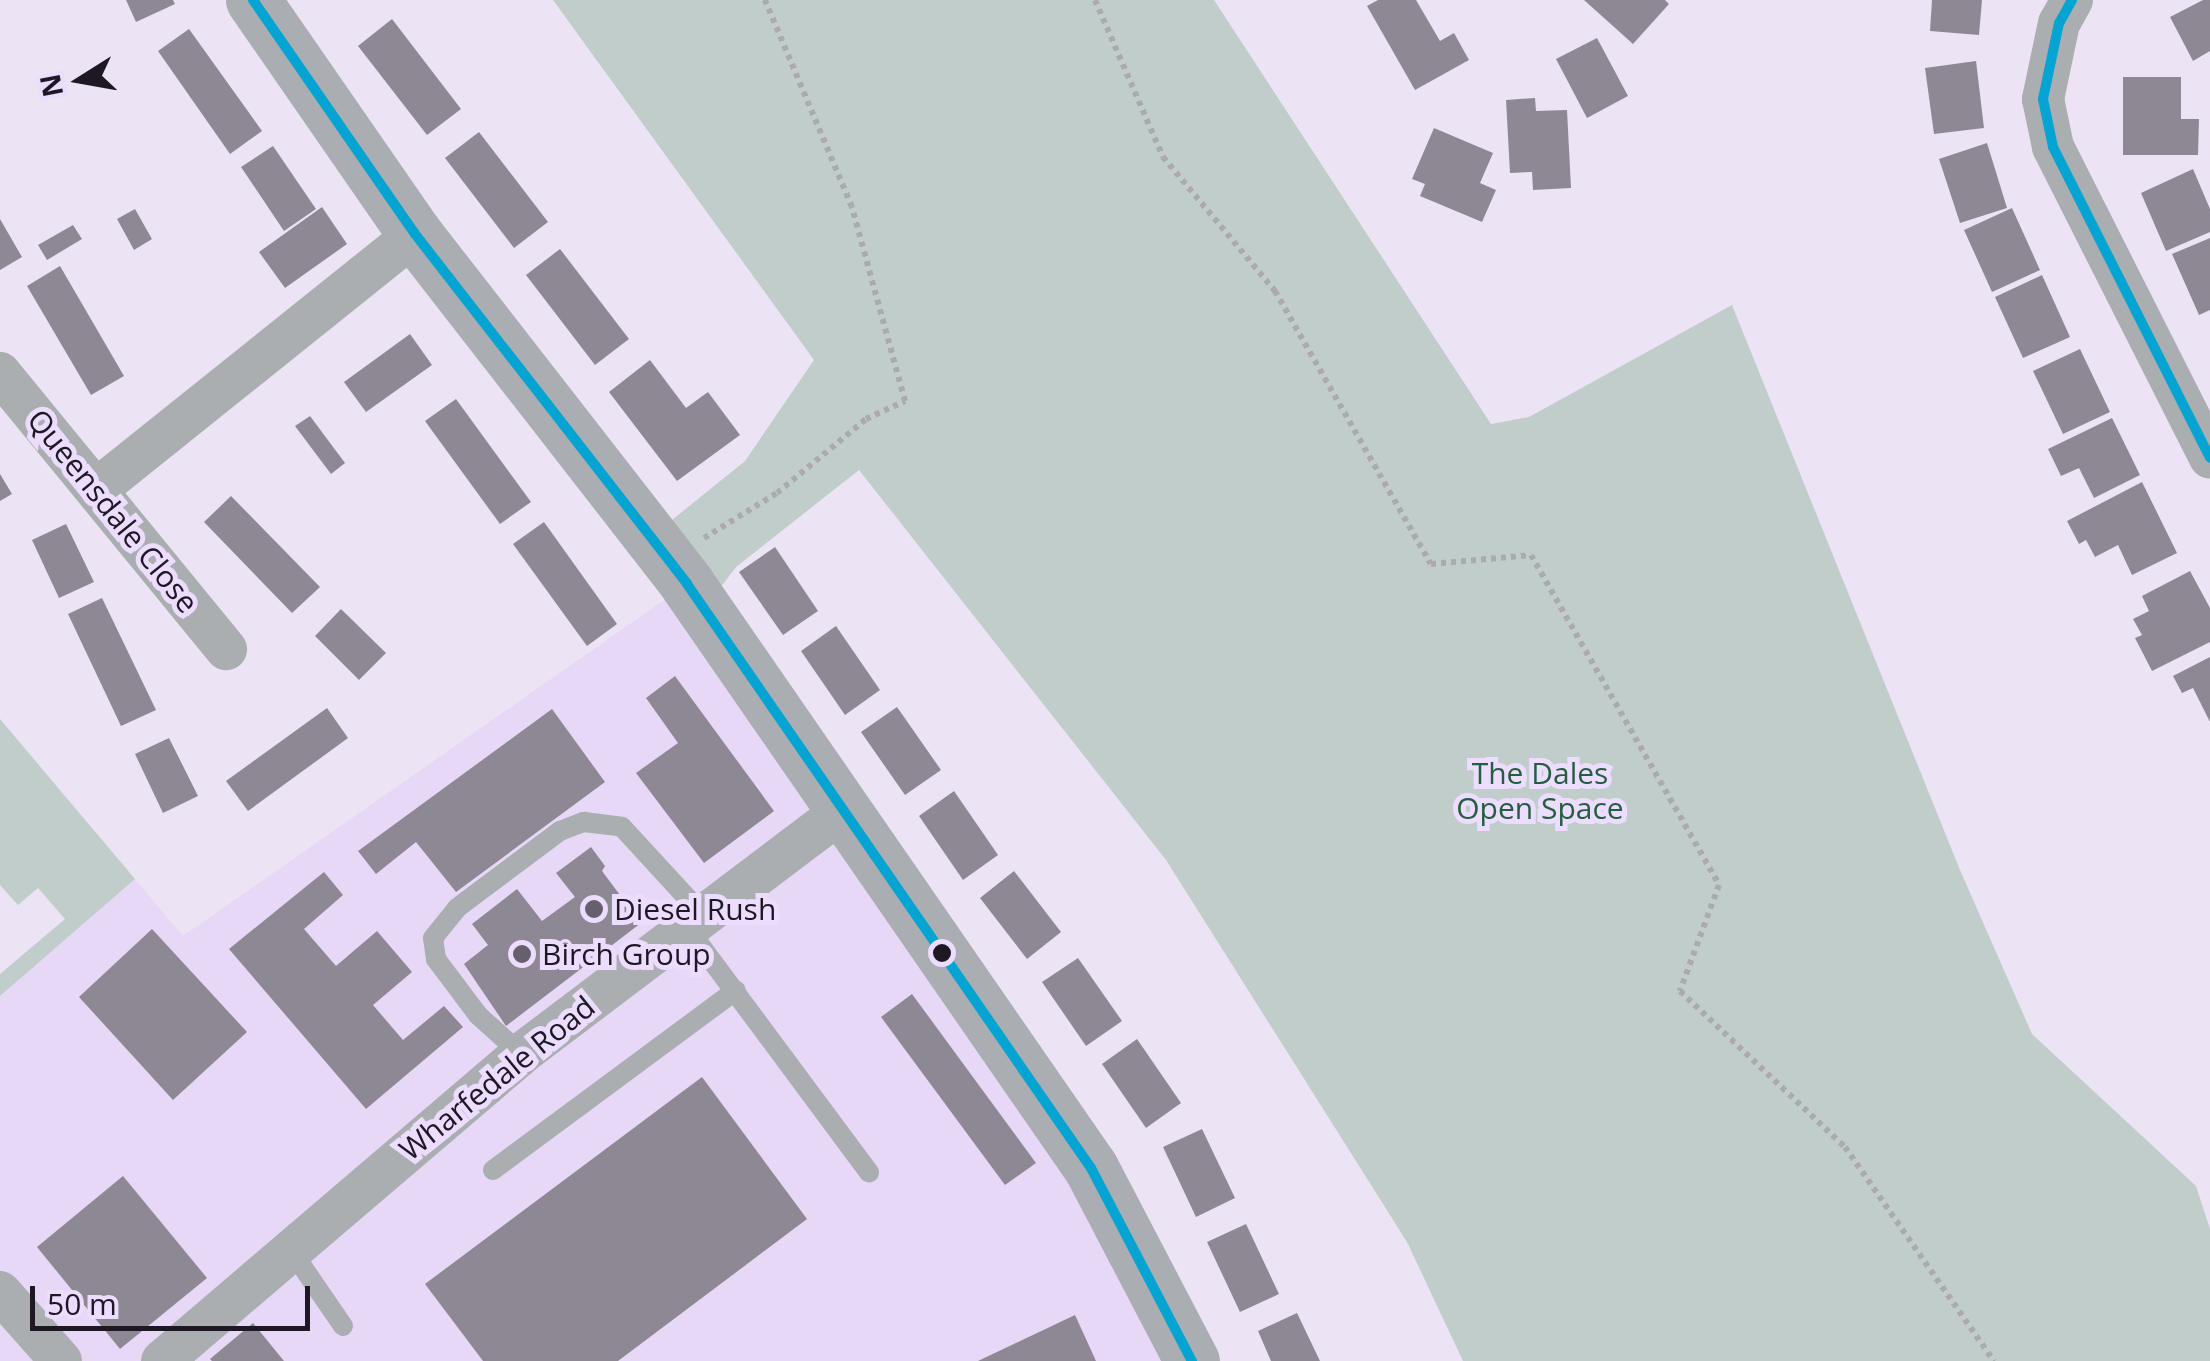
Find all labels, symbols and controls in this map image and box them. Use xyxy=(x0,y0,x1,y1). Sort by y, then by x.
north arrow xyxy=(30,30,130,130)
text: N xyxy=(30,71,71,101)
street label: Queensdale Close xyxy=(20,402,206,620)
park label: The Dales Open Space xyxy=(1456,755,1624,826)
place label: Diesel Rush xyxy=(614,891,776,927)
marker: Diesel Rush xyxy=(583,898,605,920)
place label: Birch Group xyxy=(542,936,711,972)
marker: Birch Group xyxy=(511,943,533,965)
unlabelled marker xyxy=(932,943,952,963)
street label: Wharfedale Road xyxy=(392,988,602,1168)
scale bar xyxy=(35,1266,315,1328)
text: 50 m xyxy=(47,1283,117,1324)

